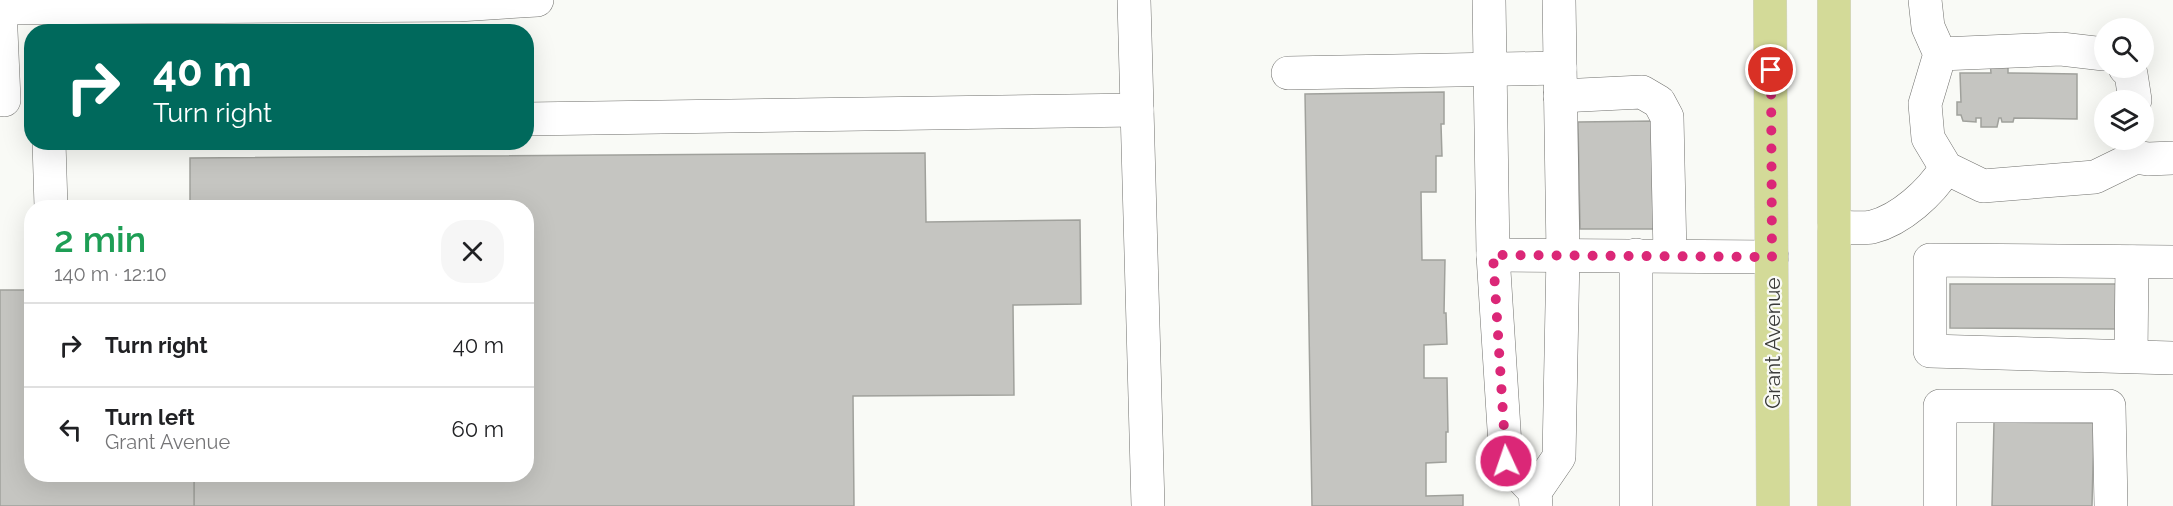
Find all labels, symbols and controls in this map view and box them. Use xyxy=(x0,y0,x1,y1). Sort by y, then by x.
map controls xyxy=(2094,18,2154,150)
button: search xyxy=(2094,18,2154,78)
pin xyxy=(1745,44,1796,95)
text: 40 m xyxy=(153,47,252,96)
icon: right xyxy=(54,48,132,126)
icon: arrive xyxy=(1754,53,1787,86)
button: layers xyxy=(2094,90,2154,150)
text: Turn right xyxy=(153,97,272,128)
text: 2 min xyxy=(54,218,146,260)
button: close xyxy=(441,220,504,283)
text: 140 m · 12:10 xyxy=(54,262,167,286)
street label: Grant Avenue xyxy=(1760,277,1785,409)
icon: right xyxy=(54,329,87,362)
text: Turn right xyxy=(105,332,208,358)
text: 40 m xyxy=(453,332,504,358)
text: Turn left xyxy=(105,404,195,430)
icon: left xyxy=(54,413,87,446)
text: 60 m xyxy=(451,416,504,442)
position arrow xyxy=(1474,429,1538,493)
text: Grant Avenue xyxy=(105,430,230,454)

